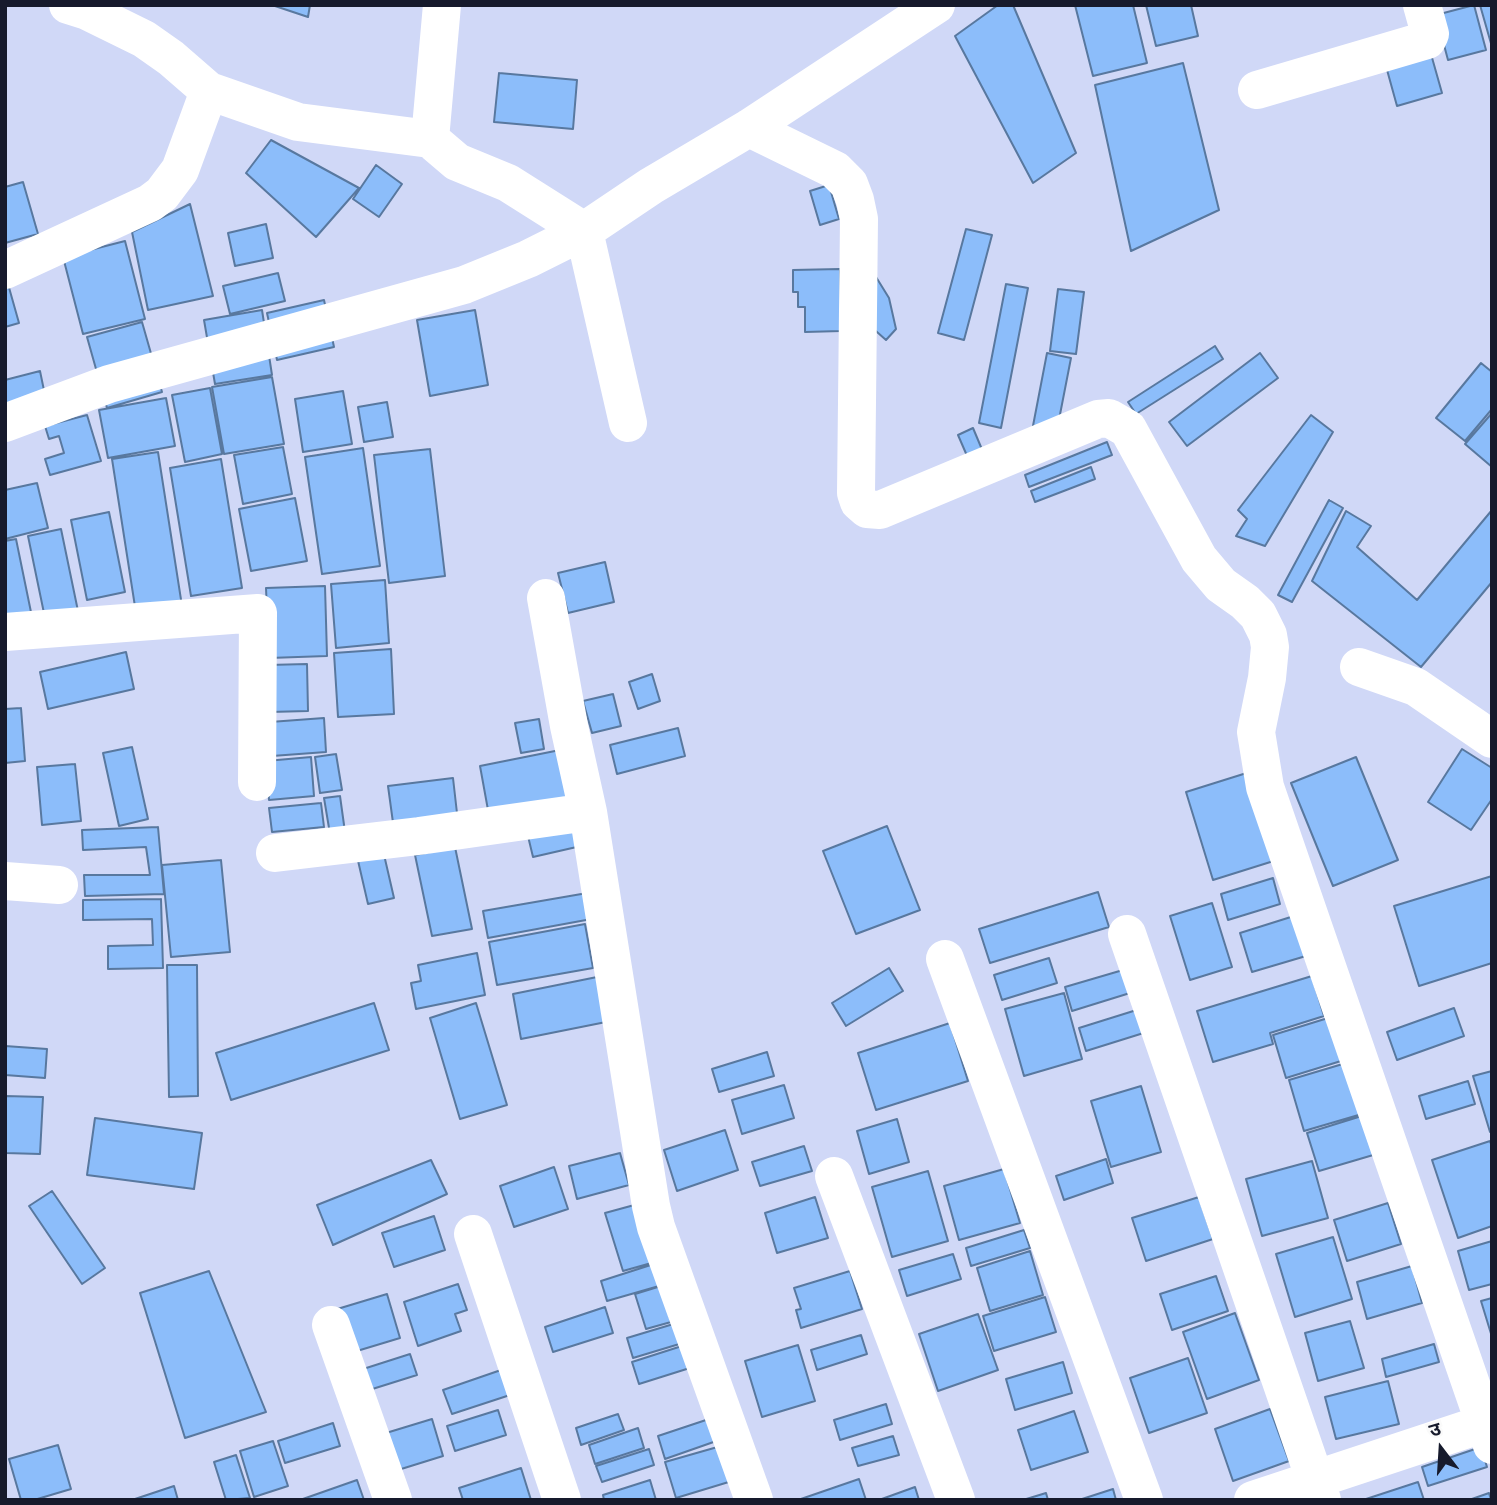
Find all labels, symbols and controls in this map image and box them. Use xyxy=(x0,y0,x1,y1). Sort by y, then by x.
north arrow xyxy=(1406,1414,1476,1484)
text: उ xyxy=(1426,1416,1443,1441)

